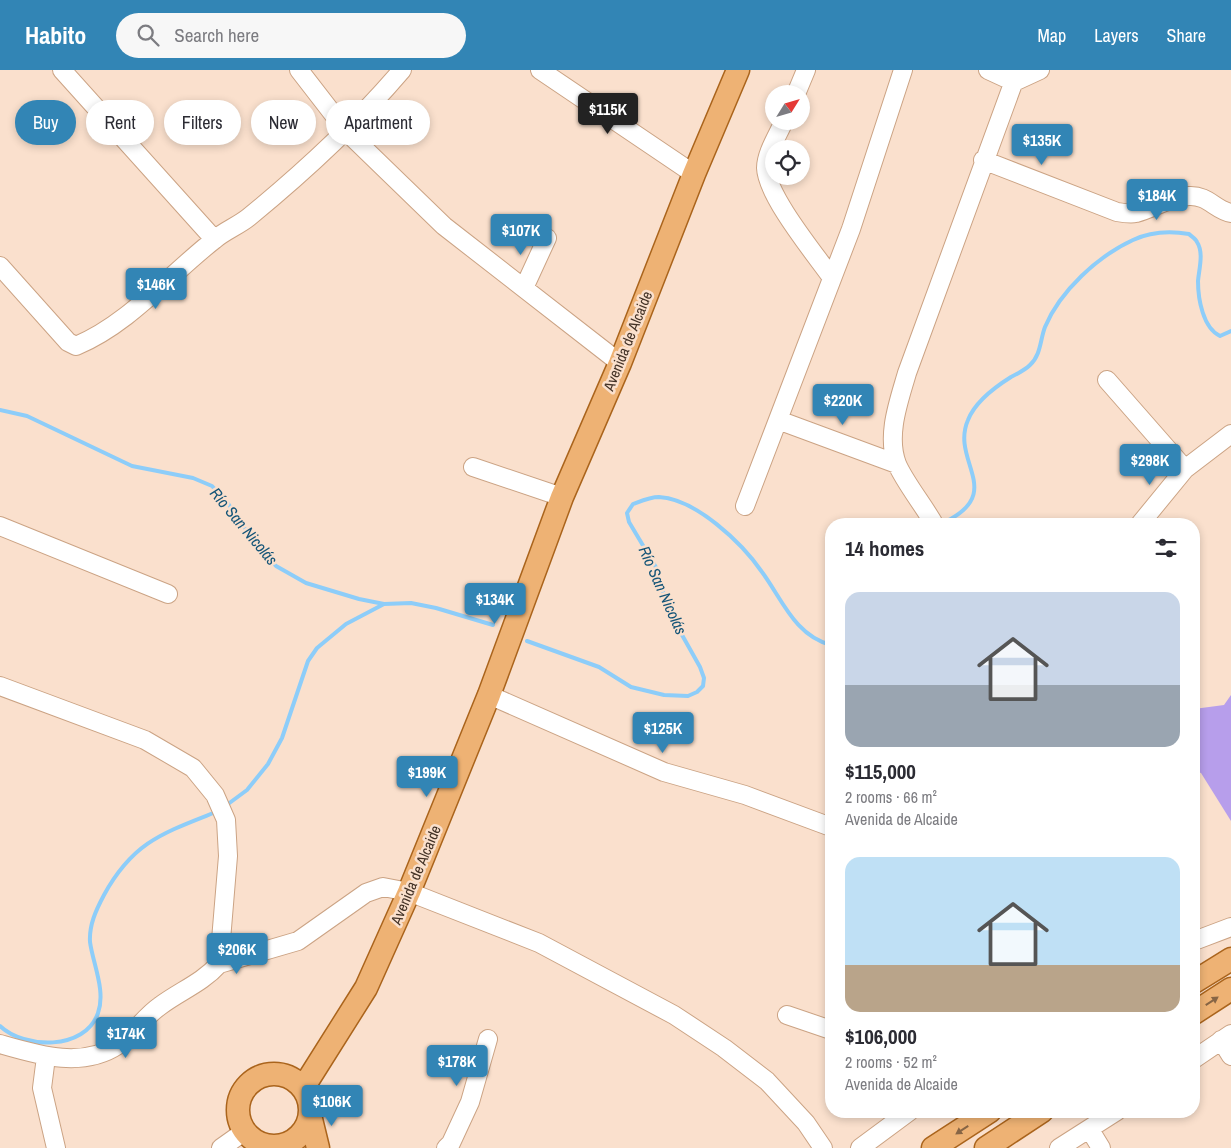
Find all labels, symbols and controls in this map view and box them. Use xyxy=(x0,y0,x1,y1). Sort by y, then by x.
search box xyxy=(116,13,466,58)
text: Habito xyxy=(25,19,86,51)
icon: search xyxy=(134,21,162,49)
text: Search here xyxy=(174,22,259,48)
text: Map xyxy=(1038,23,1066,48)
text: Layers xyxy=(1094,23,1139,48)
text: Share xyxy=(1167,23,1206,48)
north arrow xyxy=(765,85,810,130)
map controls xyxy=(765,85,810,185)
pin: $115K xyxy=(573,92,643,135)
text: $115K xyxy=(589,98,627,120)
chip: Buy xyxy=(15,100,76,145)
chip: Rent xyxy=(86,100,154,145)
chip: Filters xyxy=(164,100,241,145)
chip: New xyxy=(251,100,316,145)
chip: Apartment xyxy=(326,100,430,145)
pin: $135K xyxy=(1007,124,1077,166)
text: $135K xyxy=(1023,129,1061,151)
button: locate xyxy=(765,140,810,185)
pin: $184K xyxy=(1122,178,1192,221)
text: $184K xyxy=(1138,184,1176,206)
pin: $107K xyxy=(486,214,556,256)
text: $107K xyxy=(502,219,540,241)
pin: $146K xyxy=(121,268,191,310)
text: $146K xyxy=(137,273,175,295)
street label: Avenida de Alcaide xyxy=(598,288,657,395)
pin: $220K xyxy=(808,384,878,426)
text: $220K xyxy=(824,389,862,411)
pin: $298K xyxy=(1115,444,1185,486)
text: $298K xyxy=(1131,449,1169,471)
water label: Río San Nicolás xyxy=(205,483,283,570)
text: 14 homes xyxy=(845,534,924,563)
icon: filters xyxy=(1152,534,1180,562)
water label: Río San Nicolás xyxy=(634,542,693,638)
pin: $134K xyxy=(460,582,530,625)
text: $134K xyxy=(476,588,514,610)
icon: home xyxy=(968,624,1058,714)
pin: $125K xyxy=(628,712,698,754)
text: $125K xyxy=(644,717,682,739)
pin: $199K xyxy=(392,756,462,798)
text: $115,000 xyxy=(845,757,916,786)
text: $199K xyxy=(408,761,446,783)
text: 2 rooms · 66 m² xyxy=(845,786,937,808)
text: Avenida de Alcaide xyxy=(845,808,958,830)
street label: Avenida de Alcaide xyxy=(385,822,446,929)
icon: home xyxy=(968,889,1058,979)
pin: $206K xyxy=(202,932,272,975)
text: $206K xyxy=(218,938,256,960)
one-way arrow xyxy=(1206,996,1219,1006)
pin: $174K xyxy=(91,1016,161,1059)
text: $174K xyxy=(107,1022,145,1044)
text: $106,000 xyxy=(845,1022,917,1051)
pin: $178K xyxy=(422,1044,492,1087)
text: $178K xyxy=(438,1050,476,1072)
text: 2 rooms · 52 m² xyxy=(845,1051,937,1073)
text: Avenida de Alcaide xyxy=(845,1073,958,1095)
pin: $106K xyxy=(297,1084,367,1127)
text: $106K xyxy=(313,1090,351,1112)
one-way arrow xyxy=(955,1125,968,1134)

